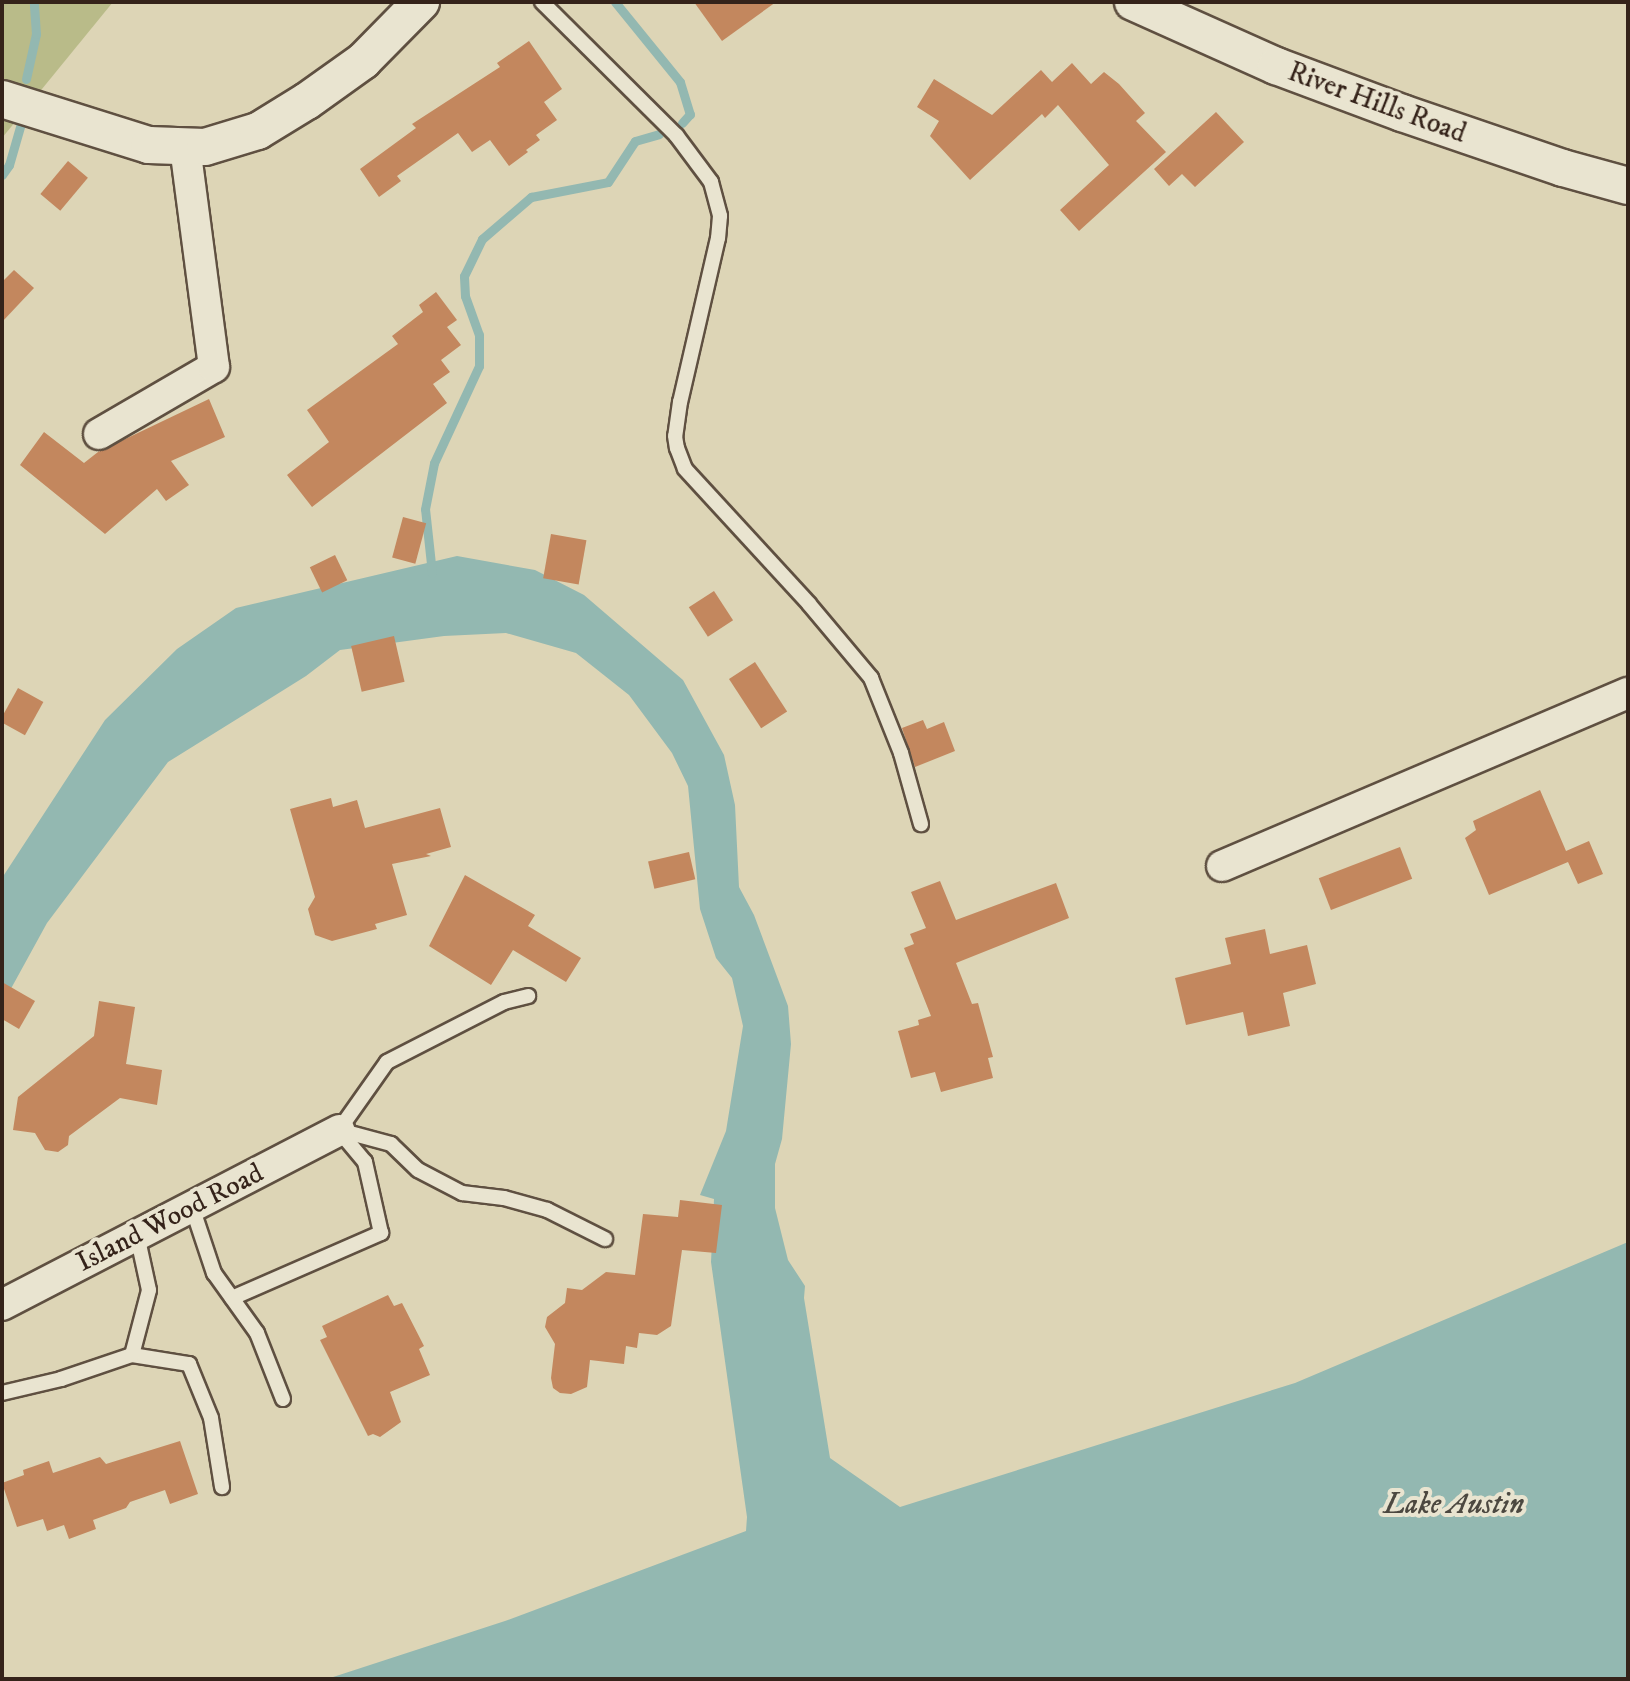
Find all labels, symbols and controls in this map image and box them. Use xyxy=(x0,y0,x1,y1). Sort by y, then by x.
street label: River Hills Road xyxy=(1283,55,1471,151)
street label: Island Wood Road xyxy=(71,1156,269,1280)
water label: Lake Austin xyxy=(1384,1487,1524,1523)

